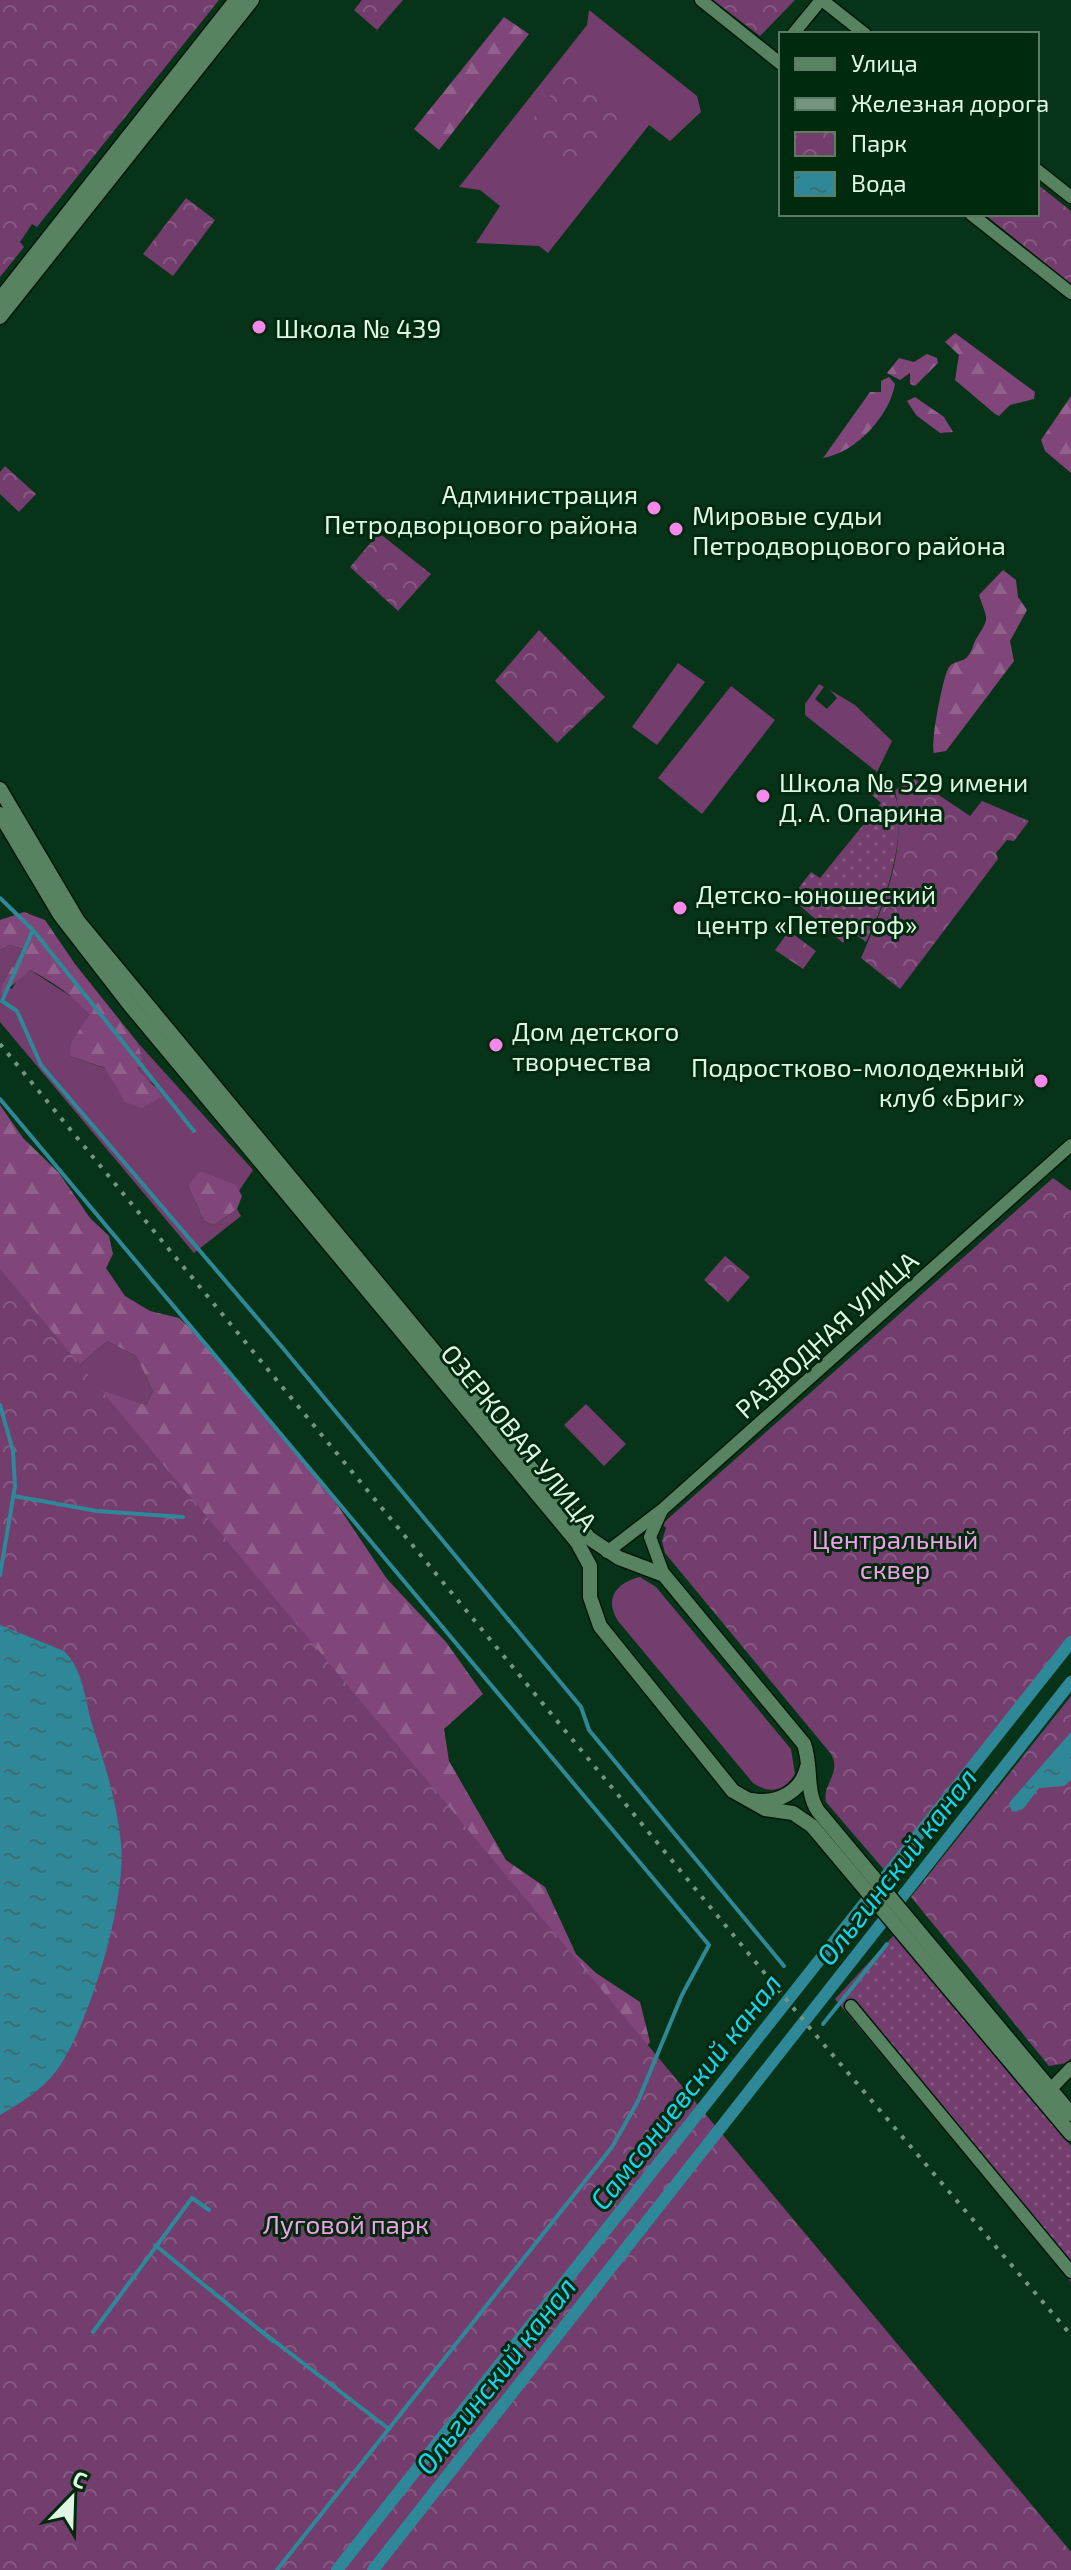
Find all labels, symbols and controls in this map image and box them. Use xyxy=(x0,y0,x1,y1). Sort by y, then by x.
legend xyxy=(779,32,1039,216)
text: Улица xyxy=(851,48,918,77)
text: Железная дорога xyxy=(851,88,1049,117)
text: Парк xyxy=(851,128,907,157)
text: Вода xyxy=(851,168,907,197)
place label: Школа № 439 xyxy=(275,312,441,343)
marker: Школа № 439 xyxy=(250,318,268,336)
place label: Администрация Петродворцового района xyxy=(324,478,638,539)
marker: Администрация Петродворцового района xyxy=(645,499,663,517)
place label: Мировые судьи Петродворцового района xyxy=(692,499,1006,560)
marker: Мировые судьи Петродворцового района xyxy=(667,520,685,538)
place label: Школа № 529 имени Д. А. Опарина xyxy=(779,766,1028,827)
marker: Школа № 529 имени Д. А. Опарина xyxy=(754,787,772,805)
place label: Детско-юношеский центр «Петергоф» xyxy=(696,878,936,939)
marker: Детско-юношеский центр «Петергоф» xyxy=(671,899,689,917)
place label: Дом детского творчества xyxy=(512,1015,679,1076)
marker: Дом детского творчества xyxy=(487,1036,505,1054)
place label: Подростково-молодежный клуб «Бриг» xyxy=(691,1051,1025,1113)
marker: Подростково-молодежный клуб «Бриг» xyxy=(1032,1072,1050,1090)
street label: РАЗВОДНАЯ УЛИЦА xyxy=(728,1244,924,1424)
street label: ОЗЕРКОВАЯ УЛИЦА xyxy=(435,1338,605,1536)
park label: Центральный сквер xyxy=(812,1523,978,1584)
water label: Ольгинский канал xyxy=(808,1761,984,1971)
water label: Самсониевский канал xyxy=(582,1966,788,2216)
park label: Луговой парк xyxy=(263,2208,429,2240)
water label: Ольгинский канал xyxy=(407,2270,583,2480)
north arrow xyxy=(32,2458,112,2538)
text: С xyxy=(69,2464,91,2493)

